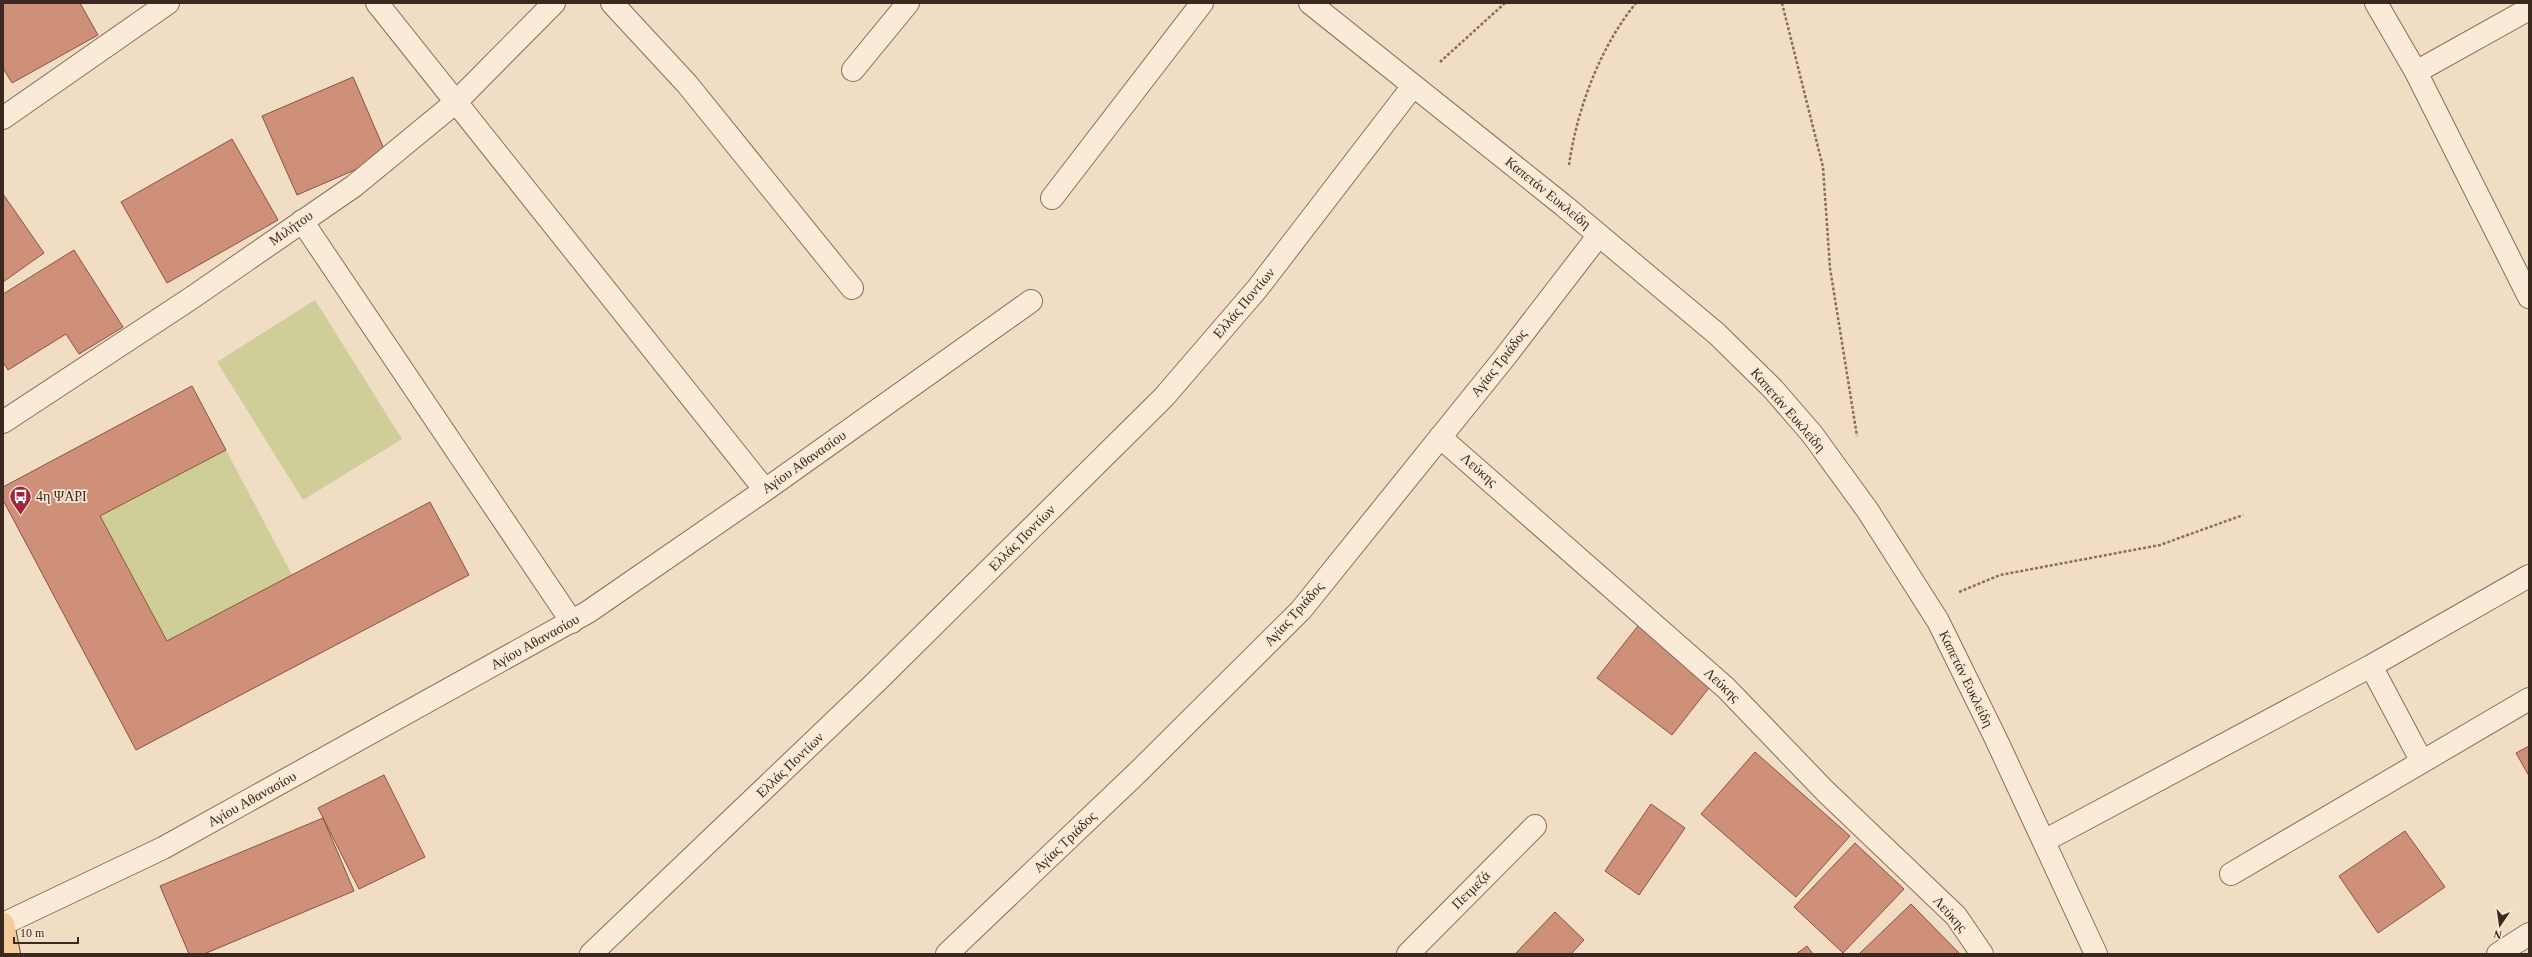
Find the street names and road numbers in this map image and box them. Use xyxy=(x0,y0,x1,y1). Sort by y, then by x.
street label: Καπετάν Ευκλείδη xyxy=(1502,154,1594,232)
street label: Μιλήτου xyxy=(266,208,316,248)
street label: Ελλάς Ποντίων xyxy=(1210,265,1278,341)
street label: Αγίας Τριάδος xyxy=(1468,326,1530,400)
street label: Καπετάν Ευκλείδη xyxy=(1748,365,1828,455)
street label: Αγίου Αθανασίου xyxy=(759,427,849,496)
street label: Λεύκης xyxy=(1458,450,1500,490)
street label: Ελλάς Ποντίων xyxy=(986,502,1058,574)
street label: Αγίας Τριάδος xyxy=(1261,579,1327,649)
street label: Αγίου Αθανασίου xyxy=(488,611,582,673)
street label: Καπετάν Ευκλείδη xyxy=(1936,628,1996,730)
street label: Λεύκης xyxy=(1701,665,1743,705)
street label: Ελλάς Ποντίων xyxy=(754,729,826,801)
street label: Αγίου Αθανασίου xyxy=(205,768,299,830)
street label: Αγίας Τριάδος xyxy=(1031,808,1100,876)
street label: Πετμεζά xyxy=(1449,867,1494,912)
street label: Λεύκης xyxy=(1930,893,1970,935)

